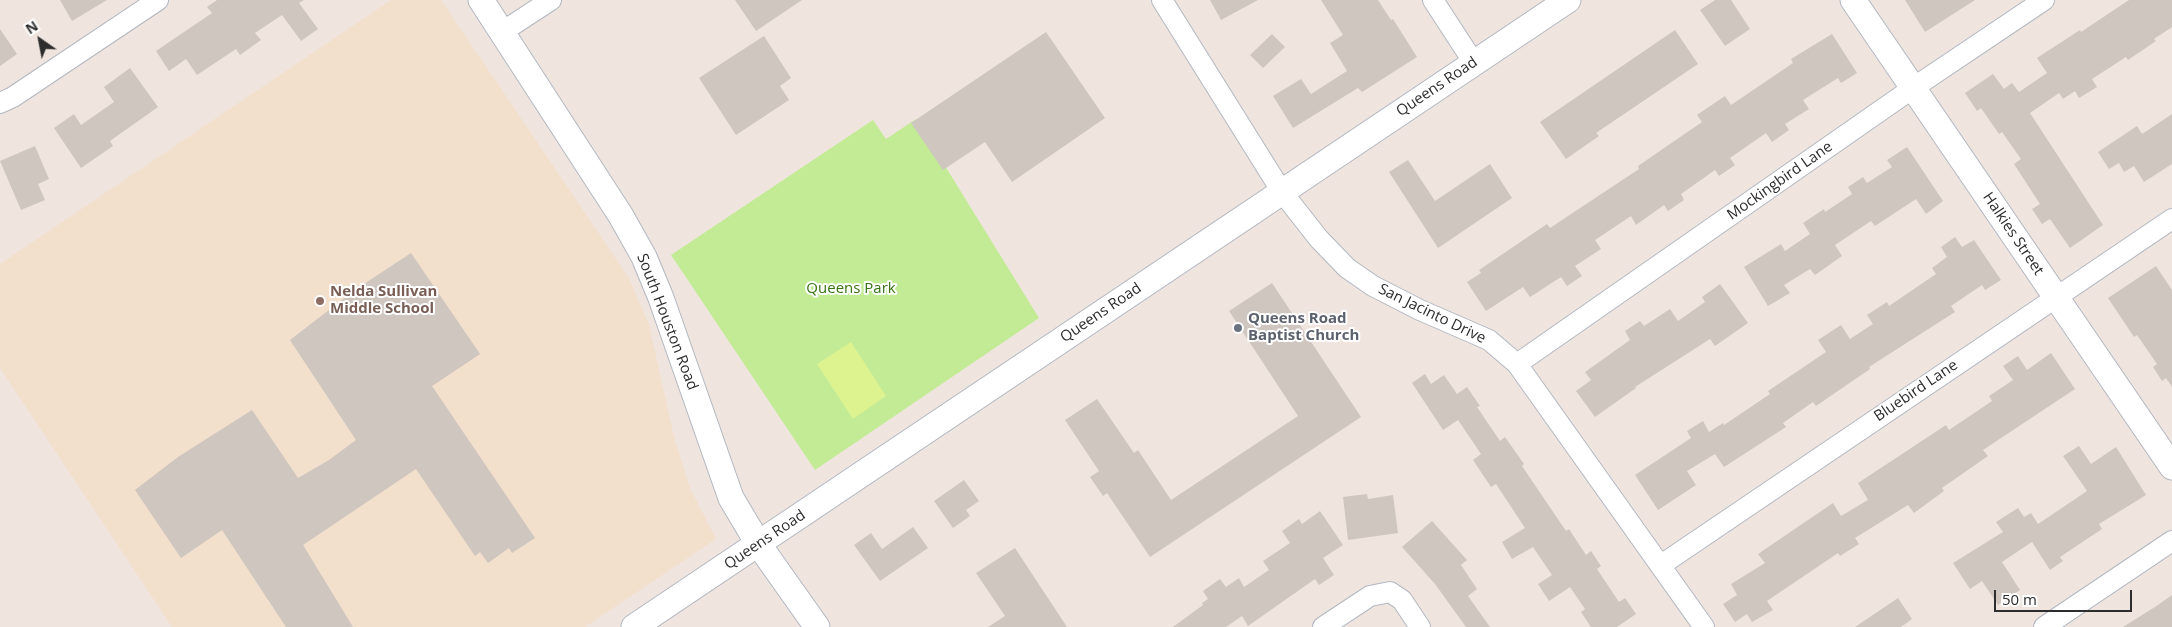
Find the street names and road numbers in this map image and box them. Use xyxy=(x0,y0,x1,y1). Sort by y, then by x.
street label: Queens Road xyxy=(1393,53,1481,121)
street label: Mockingbird Lane xyxy=(1724,138,1836,224)
street label: Halkies Street xyxy=(1979,189,2047,279)
street label: South Houston Road xyxy=(633,251,701,393)
street label: Queens Road xyxy=(1057,279,1145,347)
street label: San Jacinto Drive xyxy=(1375,280,1489,348)
street label: Bluebird Lane xyxy=(1871,356,1961,426)
street label: Queens Road xyxy=(721,506,809,574)

